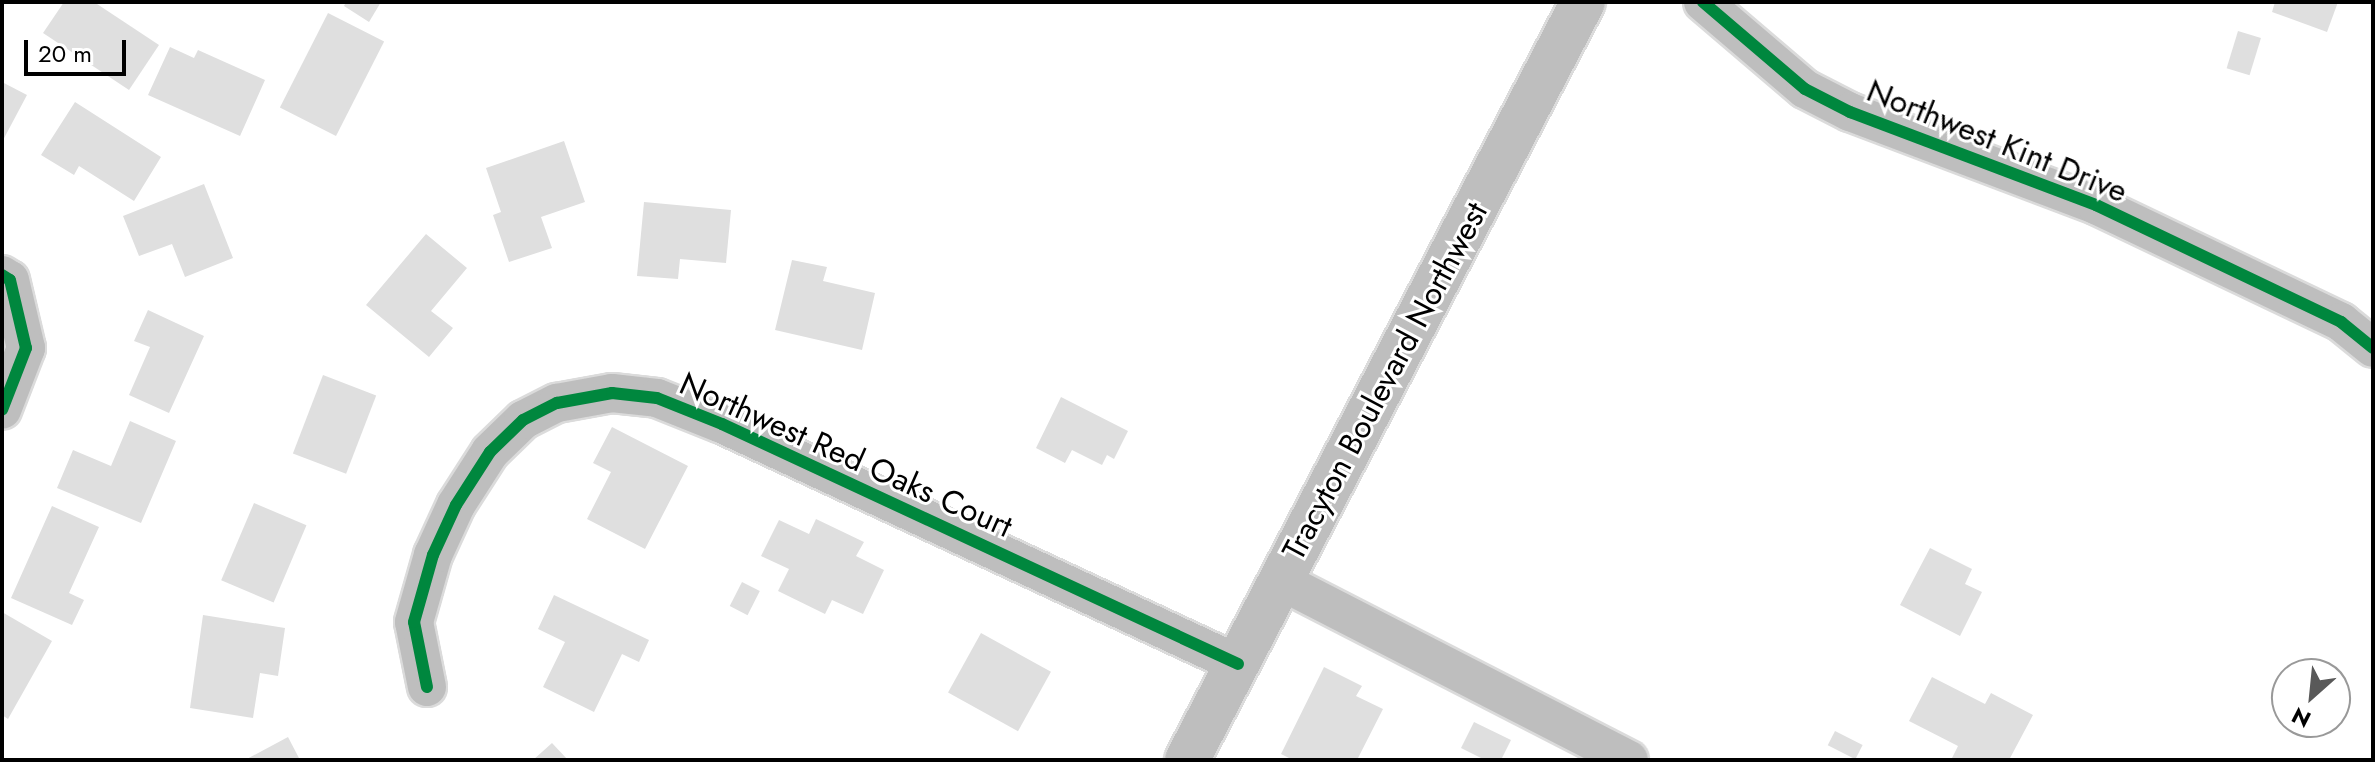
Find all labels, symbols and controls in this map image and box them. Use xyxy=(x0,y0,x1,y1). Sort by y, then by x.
scale bar xyxy=(28,24,130,74)
text: 20 m xyxy=(38,36,92,71)
street label: Northwest Kint Drive xyxy=(1861,71,2133,211)
street label: Tracyton Boulevard Northwest xyxy=(1274,196,1496,566)
street label: Northwest Red Oaks Court xyxy=(674,364,1018,546)
north arrow xyxy=(2271,658,2351,738)
text: N xyxy=(2286,699,2316,736)

